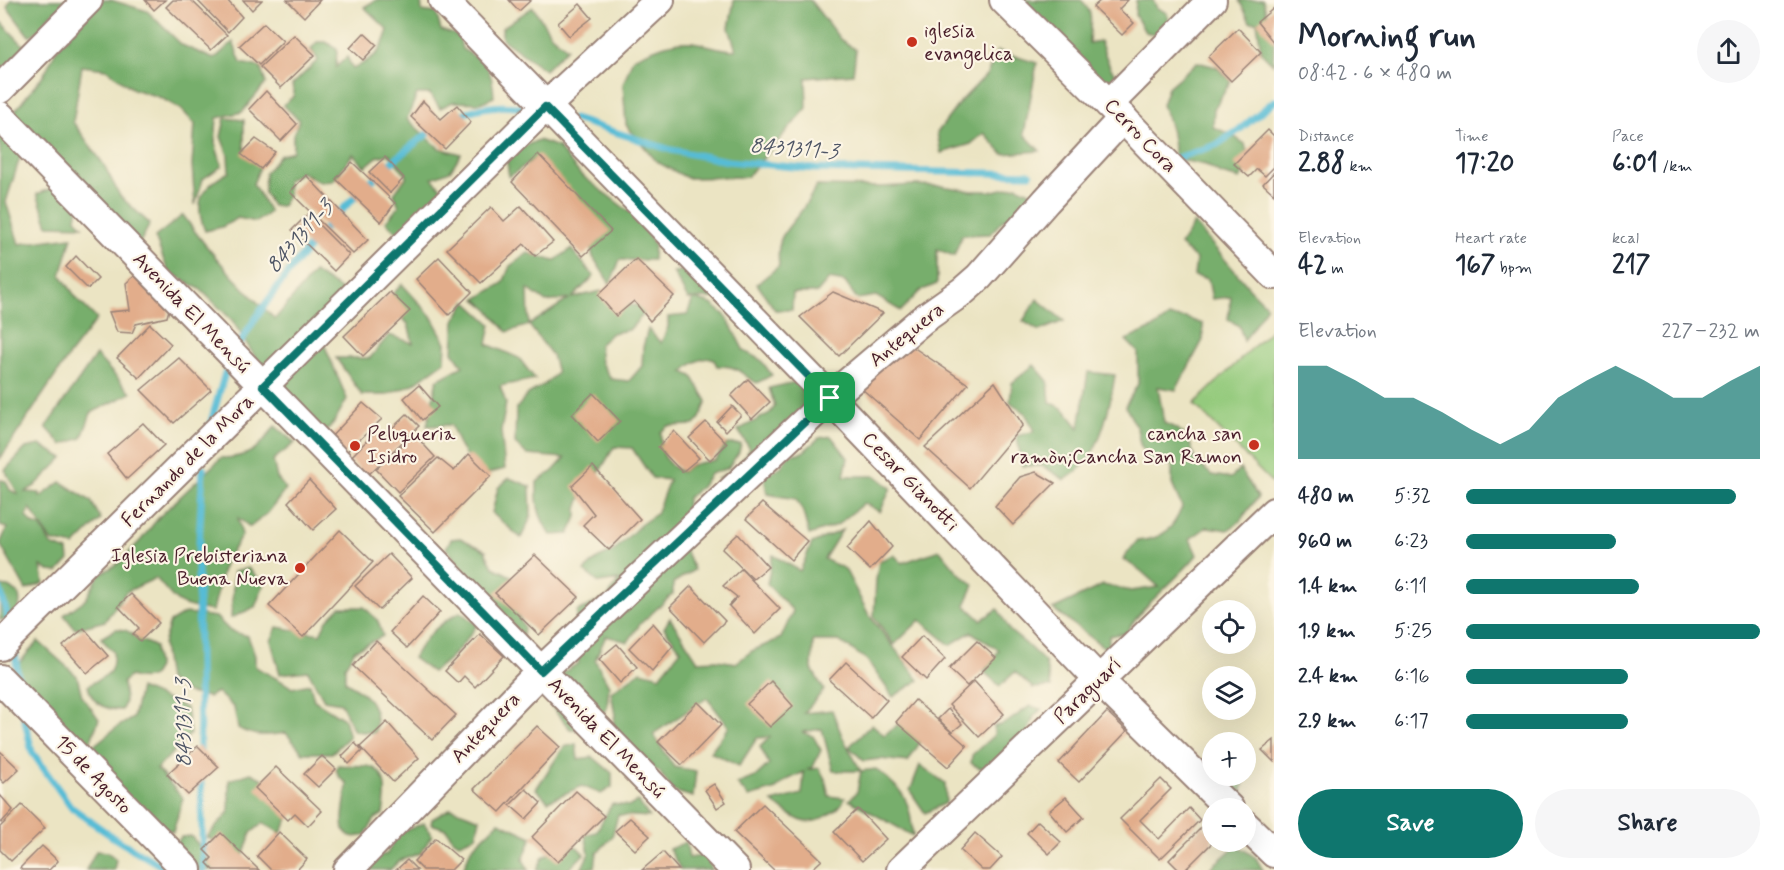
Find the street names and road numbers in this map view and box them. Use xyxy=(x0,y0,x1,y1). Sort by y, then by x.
street label: Cerro Cora xyxy=(1098,93,1182,179)
street label: Avenida El Mensú xyxy=(126,247,256,379)
street label: Antequera xyxy=(864,296,950,374)
street label: Fernando de la Mora xyxy=(116,389,260,533)
street label: Cesar Gianotti xyxy=(856,426,964,538)
street label: Paraguarí xyxy=(1048,652,1129,731)
street label: Avenida El Mensú xyxy=(541,672,671,804)
street label: Antequera xyxy=(445,686,527,770)
street label: 15 de Agosto xyxy=(48,730,138,820)

